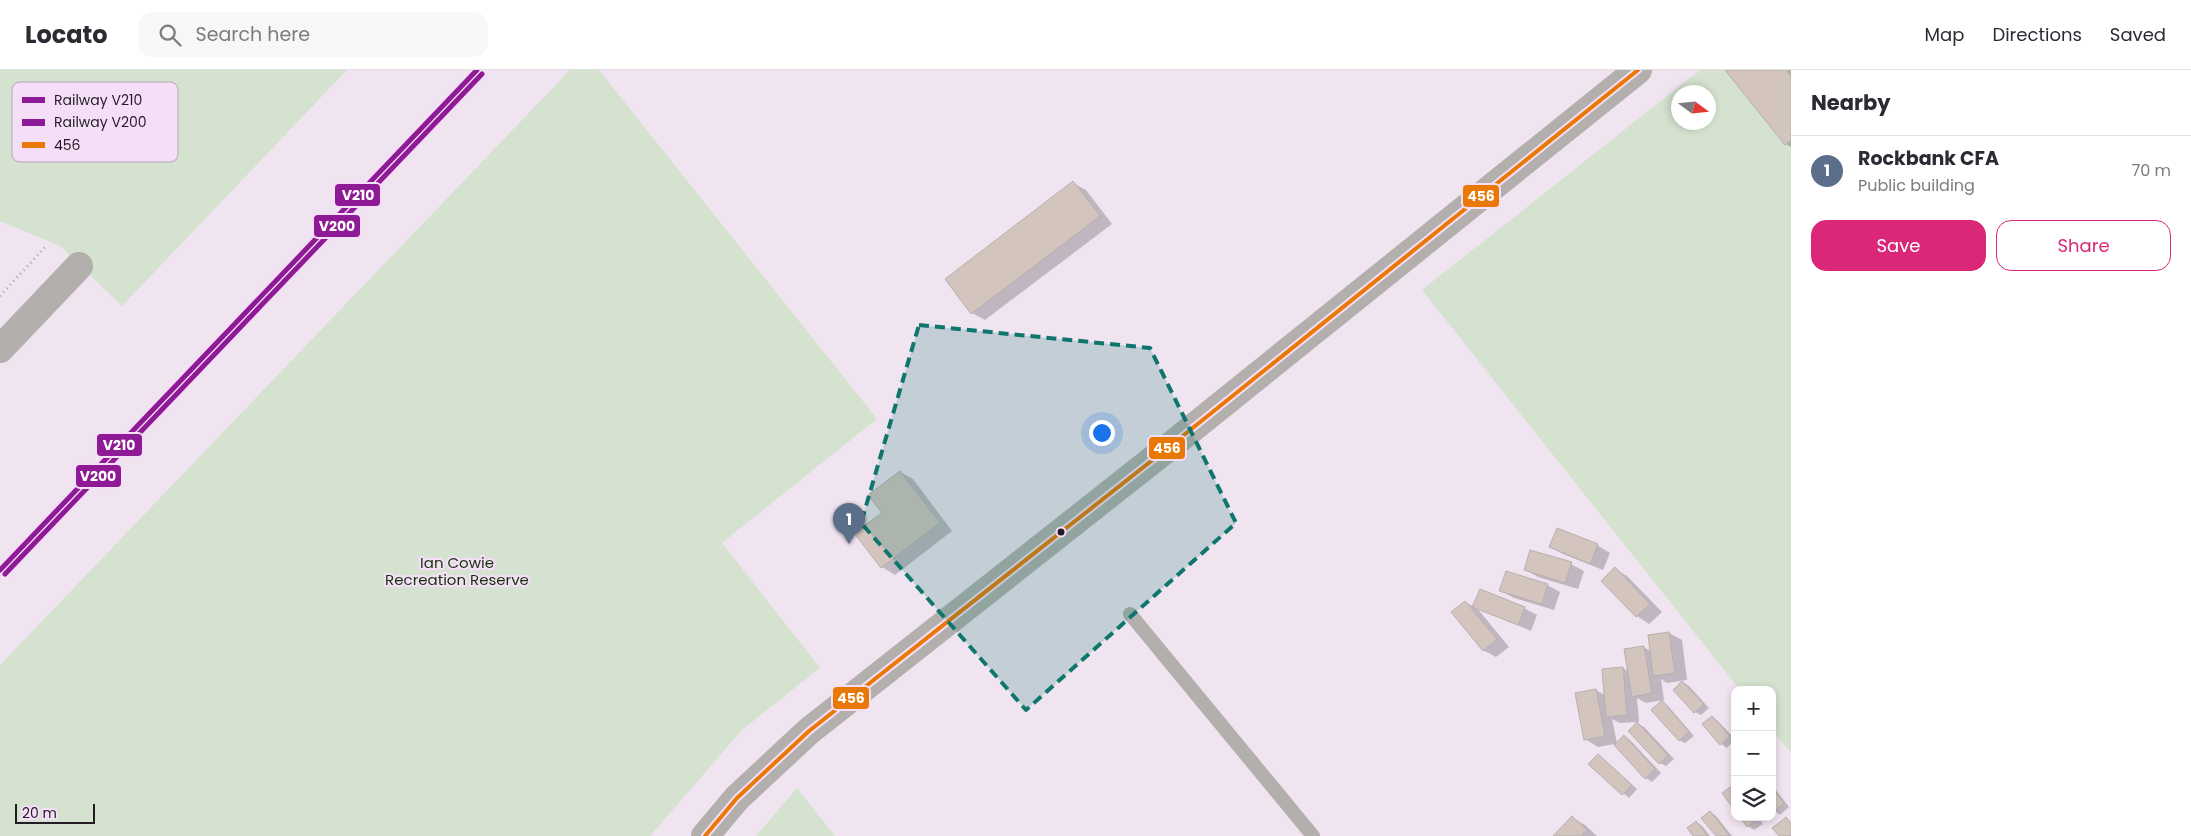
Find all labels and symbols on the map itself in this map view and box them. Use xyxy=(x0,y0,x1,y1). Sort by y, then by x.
legend xyxy=(12,82,178,162)
north arrow xyxy=(1671,85,1716,130)
text: Railway V210 xyxy=(54,90,142,110)
text: Railway V200 xyxy=(54,112,147,132)
text: 456 xyxy=(54,135,81,155)
line badge: V210 xyxy=(334,183,381,207)
line badge: 456 xyxy=(1462,184,1500,208)
text: V210 xyxy=(342,185,374,205)
text: 456 xyxy=(1467,186,1495,206)
line badge: V200 xyxy=(313,214,361,238)
text: V200 xyxy=(319,216,355,236)
your location xyxy=(1089,420,1115,446)
line badge: V210 xyxy=(96,433,143,457)
text: V210 xyxy=(103,435,135,455)
line badge: 456 xyxy=(1148,436,1186,460)
text: 456 xyxy=(1153,438,1181,458)
line badge: V200 xyxy=(75,464,122,488)
text: V200 xyxy=(80,466,116,486)
pin: 1 xyxy=(833,503,865,544)
unlabelled marker xyxy=(1056,527,1066,537)
park label: Ian Cowie Recreation Reserve xyxy=(385,552,529,590)
line badge: 456 xyxy=(832,686,870,710)
text: 456 xyxy=(837,688,865,708)
scale bar xyxy=(15,801,95,824)

